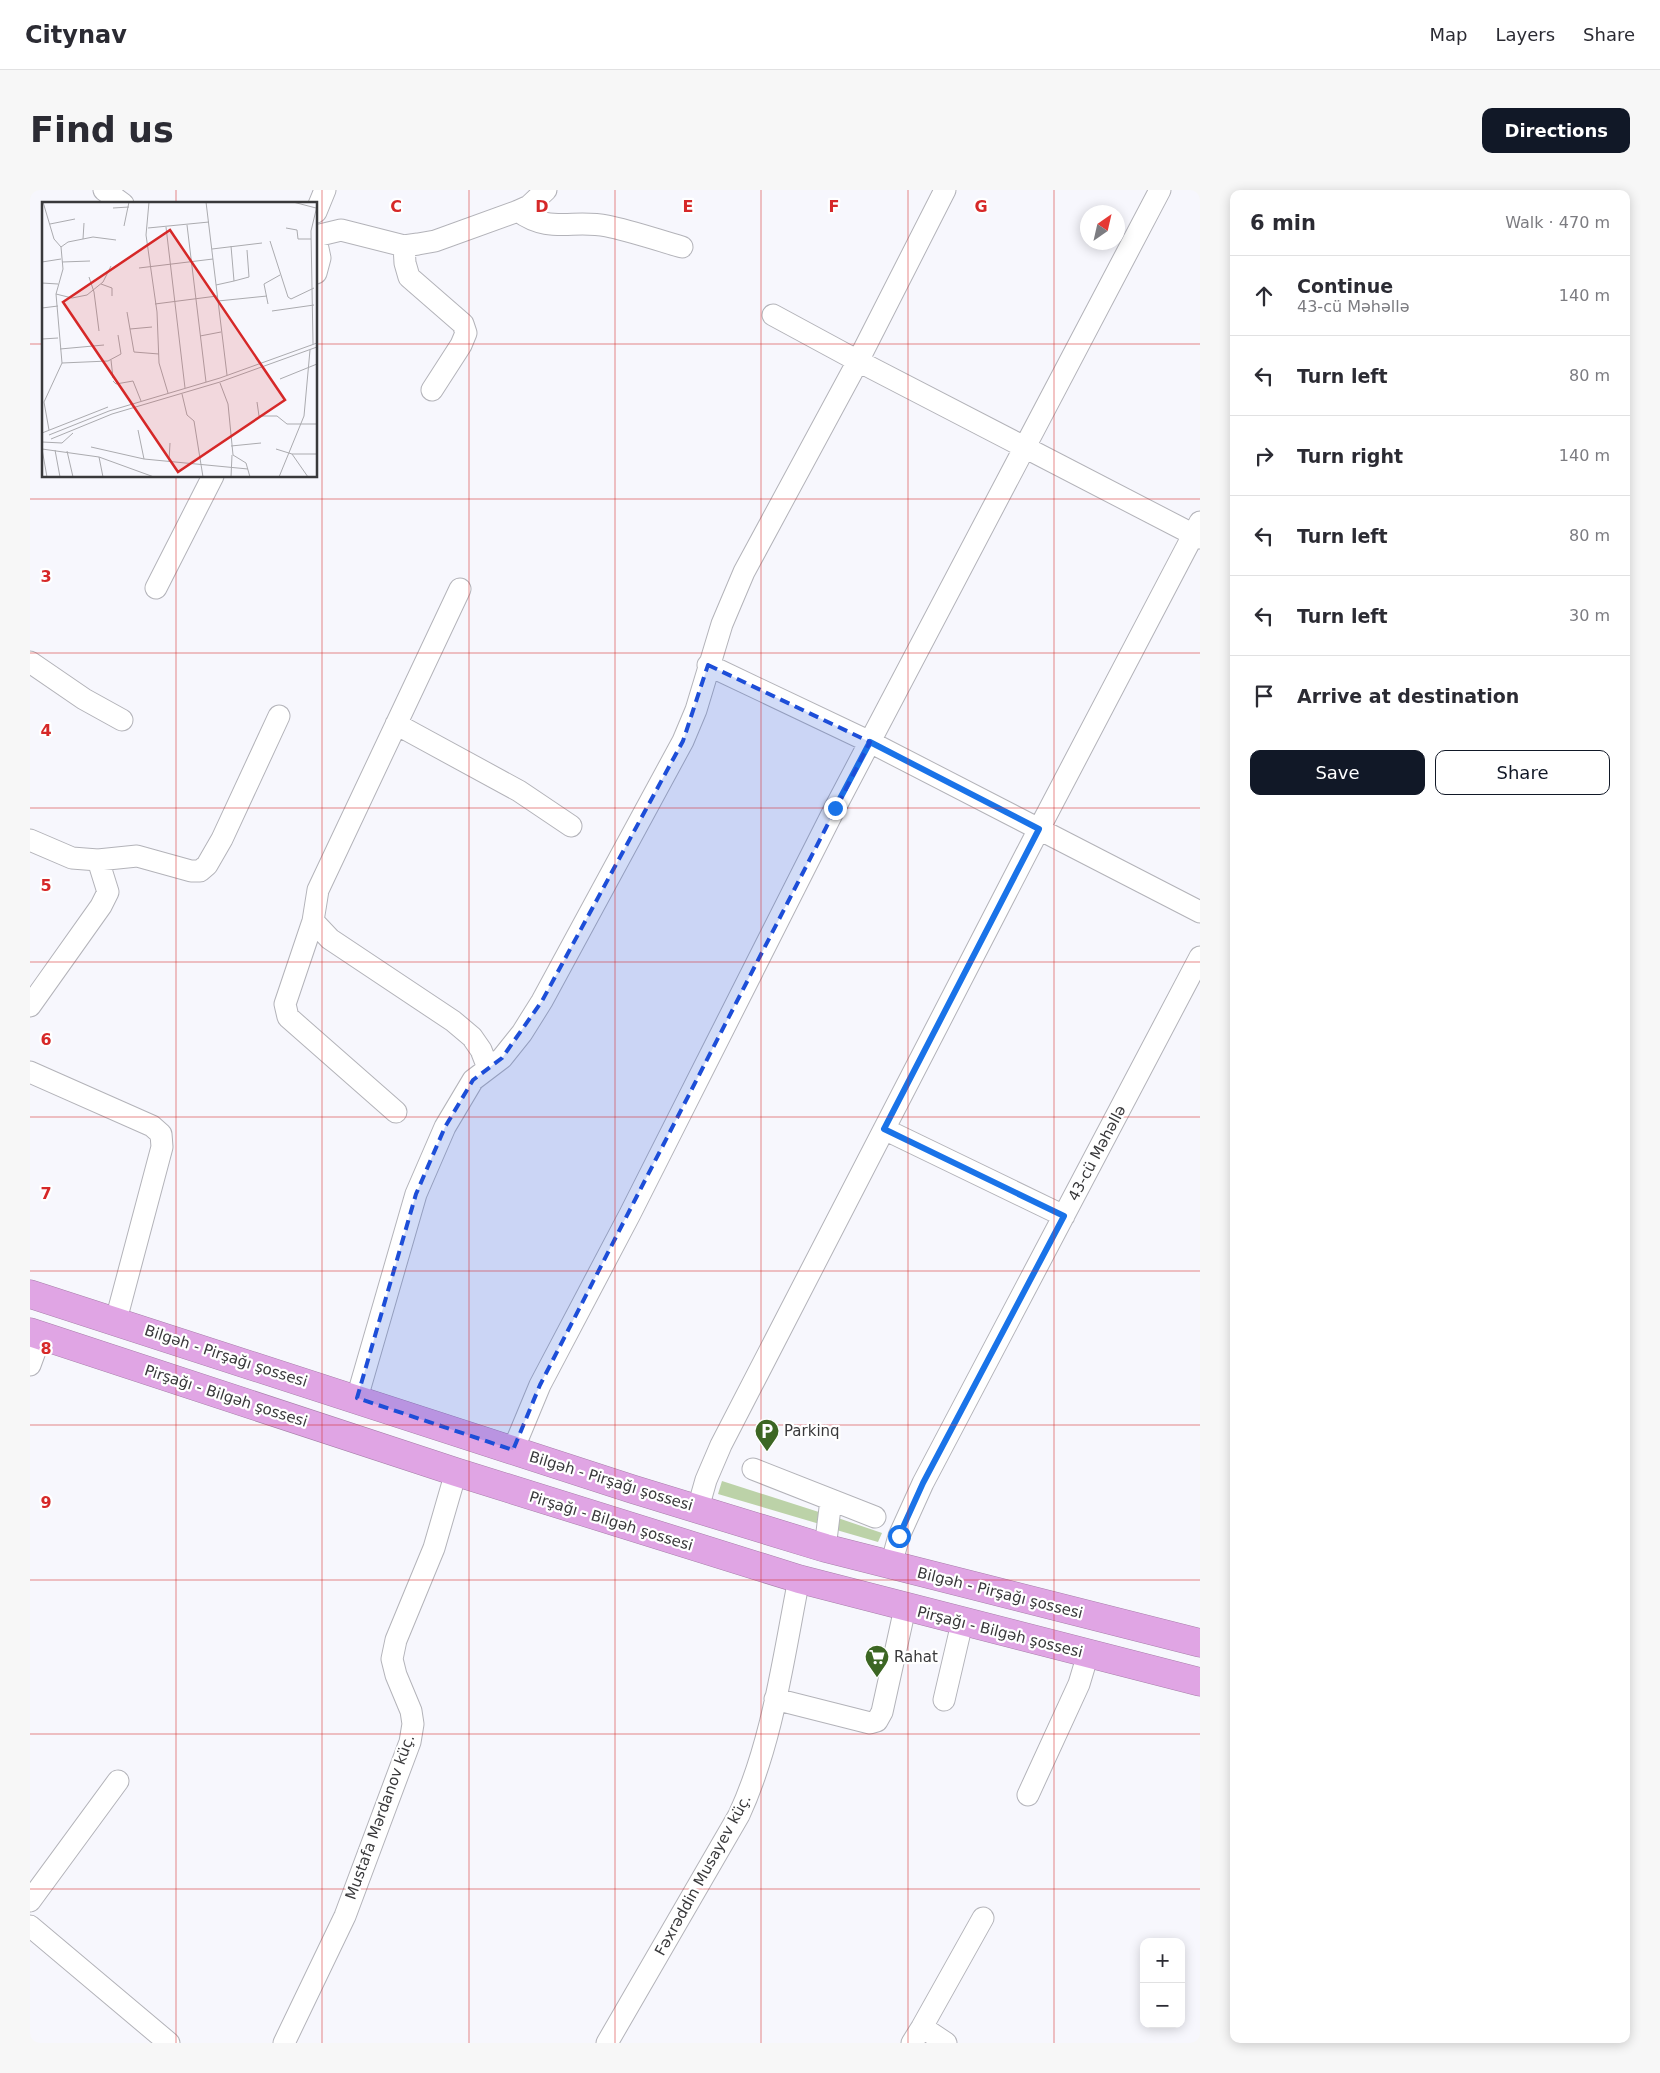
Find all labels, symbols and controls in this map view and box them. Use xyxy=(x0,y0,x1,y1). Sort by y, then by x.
text: Citynav xyxy=(25,21,127,49)
text: Map xyxy=(1429,24,1467,45)
text: Layers xyxy=(1495,24,1555,45)
text: Share xyxy=(1583,24,1635,45)
button: Directions xyxy=(1482,108,1630,153)
text: Find us xyxy=(30,110,174,150)
text: C xyxy=(390,197,402,216)
text: D xyxy=(535,197,549,216)
text: E xyxy=(683,197,693,216)
text: F xyxy=(829,197,839,216)
text: G xyxy=(974,197,988,216)
inset map xyxy=(42,202,318,478)
north arrow xyxy=(1080,205,1125,250)
text: 6 min xyxy=(1250,211,1316,235)
text: Walk · 470 m xyxy=(1505,213,1610,232)
text: Continue xyxy=(1297,275,1393,297)
icon: ahead xyxy=(1250,282,1278,310)
text: 140 m xyxy=(1559,286,1610,305)
text: 43-cü Məhəllə xyxy=(1297,297,1410,316)
icon: left xyxy=(1250,362,1278,390)
text: Turn left xyxy=(1297,365,1388,387)
text: 80 m xyxy=(1569,366,1610,385)
icon: right xyxy=(1250,442,1278,470)
text: Turn right xyxy=(1297,445,1403,467)
text: 140 m xyxy=(1559,446,1610,465)
icon: left xyxy=(1250,522,1278,550)
text: Turn left xyxy=(1297,525,1388,547)
text: 80 m xyxy=(1569,526,1610,545)
text: 3 xyxy=(40,567,52,586)
icon: left xyxy=(1250,602,1278,630)
text: Turn left xyxy=(1297,605,1388,627)
text: 30 m xyxy=(1569,606,1610,625)
icon: arrive xyxy=(1250,682,1278,710)
text: Arrive at destination xyxy=(1297,685,1519,707)
text: 4 xyxy=(40,721,52,740)
button: Save xyxy=(1250,750,1425,795)
button: Share xyxy=(1435,750,1610,795)
route end xyxy=(824,797,847,820)
text: 5 xyxy=(40,876,52,895)
text: 6 xyxy=(40,1030,52,1049)
street label: 43-cü Məhəllə xyxy=(1064,1102,1130,1204)
text: 7 xyxy=(40,1184,52,1203)
street label: Bilgəh - Pirşağı şossesi xyxy=(142,1321,310,1391)
text: 8 xyxy=(40,1339,52,1358)
street label: Pirşağı - Bilgəh şossesi xyxy=(142,1361,310,1431)
parking icon: Parkinq xyxy=(754,1418,780,1452)
place label: Parkinq xyxy=(784,1422,840,1440)
street label: Bilgəh - Pirşağı şossesi xyxy=(527,1448,695,1514)
street label: Pirşağı - Bilgəh şossesi xyxy=(527,1488,695,1554)
text: 9 xyxy=(40,1493,52,1512)
route start xyxy=(888,1525,911,1548)
street label: Bilgəh - Pirşağı şossesi xyxy=(915,1564,1085,1622)
street label: Pirşağı - Bilgəh şossesi xyxy=(915,1603,1085,1661)
supermarket icon: Rahat xyxy=(864,1644,890,1678)
place label: Rahat xyxy=(894,1648,938,1666)
street label: Mustafa Mərdanov küç. xyxy=(342,1732,418,1902)
street label: Fəxrəddin Musayev küç. xyxy=(651,1791,755,1959)
map controls xyxy=(1140,1938,1185,2028)
button: + xyxy=(1140,1938,1185,1983)
button: − xyxy=(1140,1983,1185,2028)

